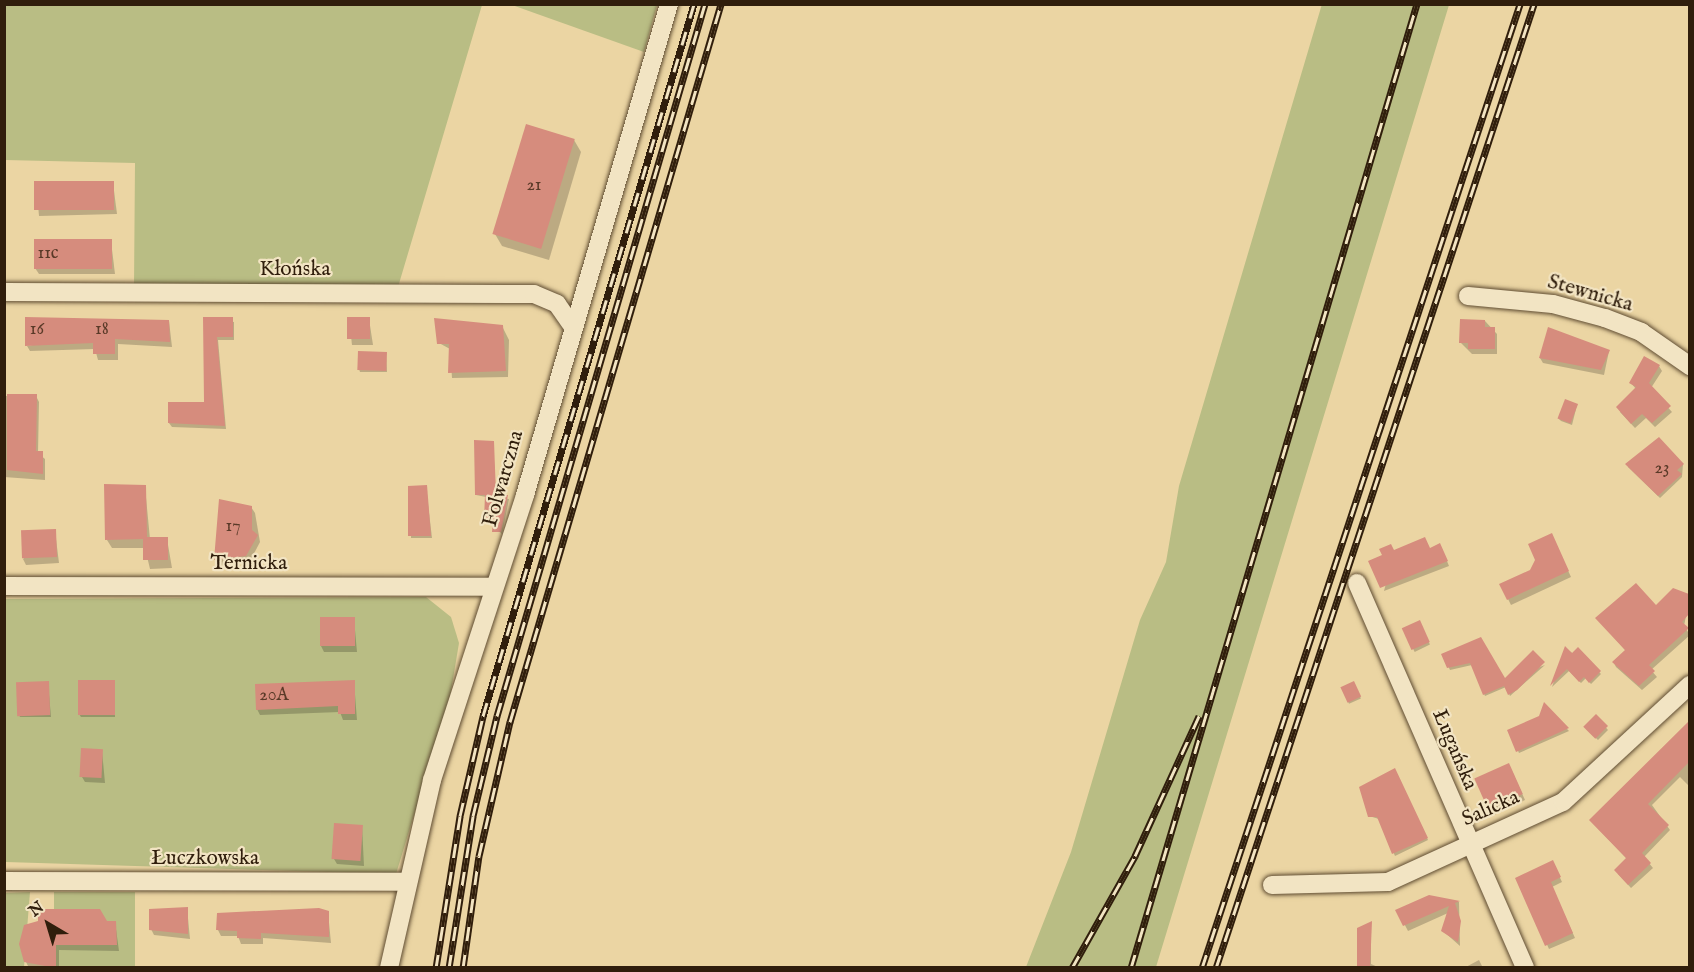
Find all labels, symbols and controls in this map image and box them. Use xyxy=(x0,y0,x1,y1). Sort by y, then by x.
house number: 21 xyxy=(526,175,542,197)
house number: 11c xyxy=(37,243,59,265)
street label: Kłońska xyxy=(260,257,330,283)
street label: Stewnicka xyxy=(1544,270,1636,318)
house number: 16 xyxy=(30,319,44,341)
house number: 18 xyxy=(95,319,109,341)
street label: Folwarczna xyxy=(478,428,530,530)
house number: 23 xyxy=(1654,458,1670,480)
house number: 17 xyxy=(225,516,241,538)
street label: Ternicka xyxy=(211,551,287,577)
house number: 20A xyxy=(259,685,289,707)
street label: Ługańska xyxy=(1426,706,1482,794)
street label: Salicka xyxy=(1458,785,1524,833)
street label: Łuczkowska xyxy=(151,846,259,872)
north arrow xyxy=(18,894,78,954)
text: N xyxy=(25,898,49,922)

